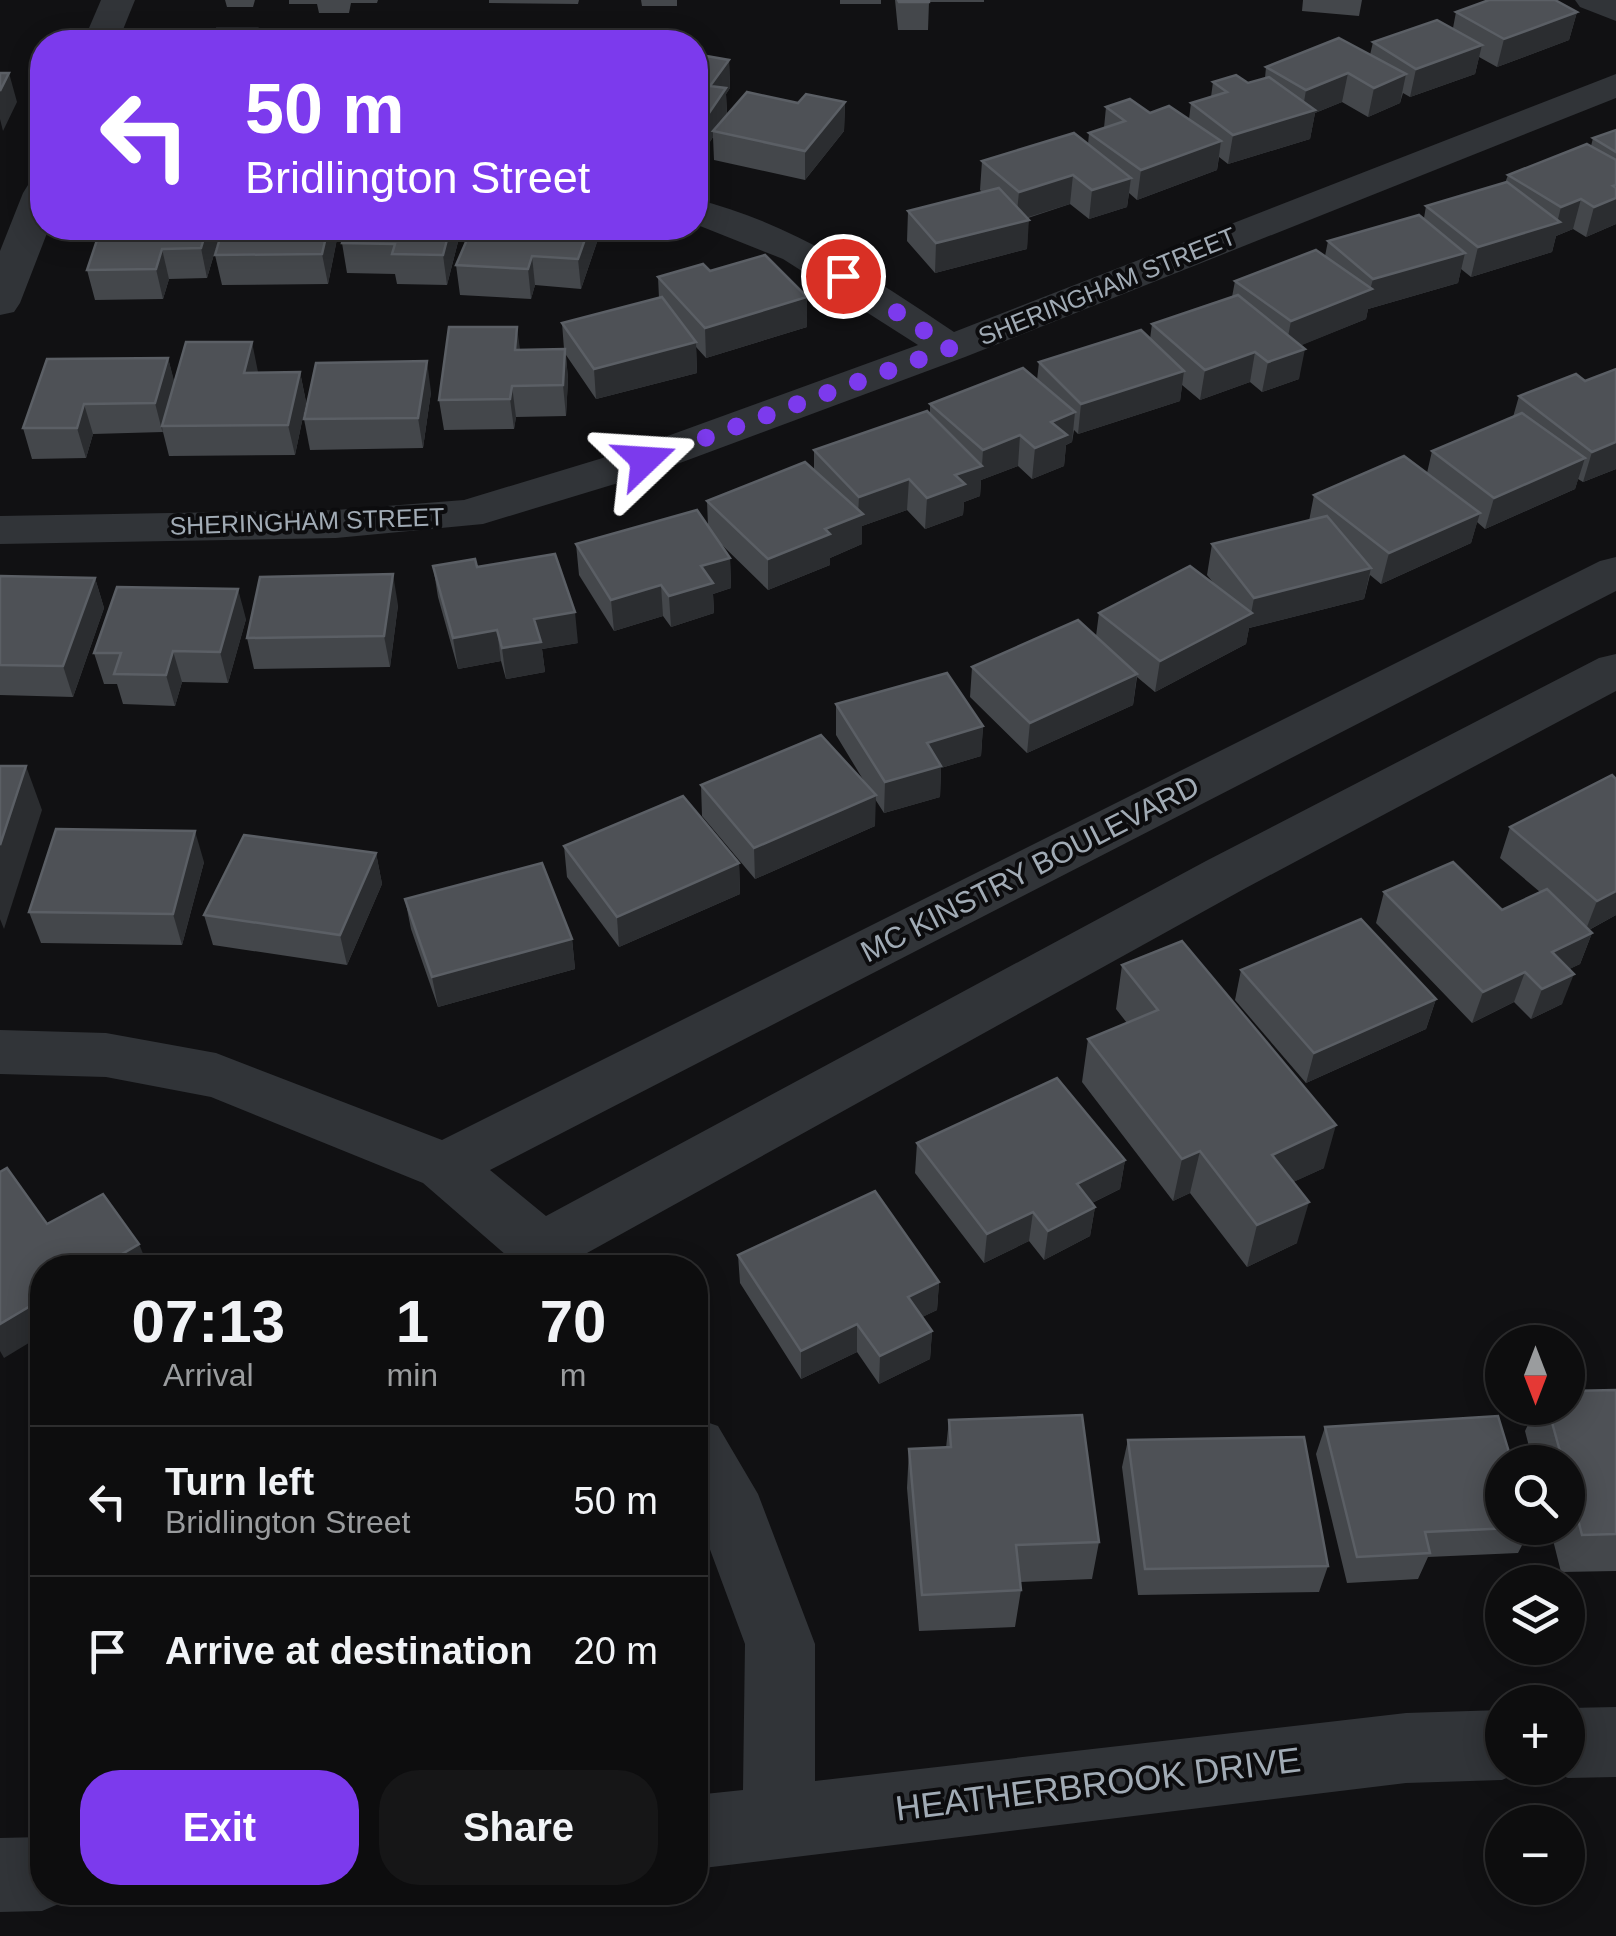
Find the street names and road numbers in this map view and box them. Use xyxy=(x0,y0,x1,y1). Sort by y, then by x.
street label: SHERINGHAM STREET xyxy=(974,222,1240,350)
street label: SHERINGHAM STREET xyxy=(169,502,445,540)
street label: MC KINSTRY BOULEVARD xyxy=(855,769,1204,968)
street label: HEATHERBROOK DRIVE xyxy=(893,1739,1303,1828)

